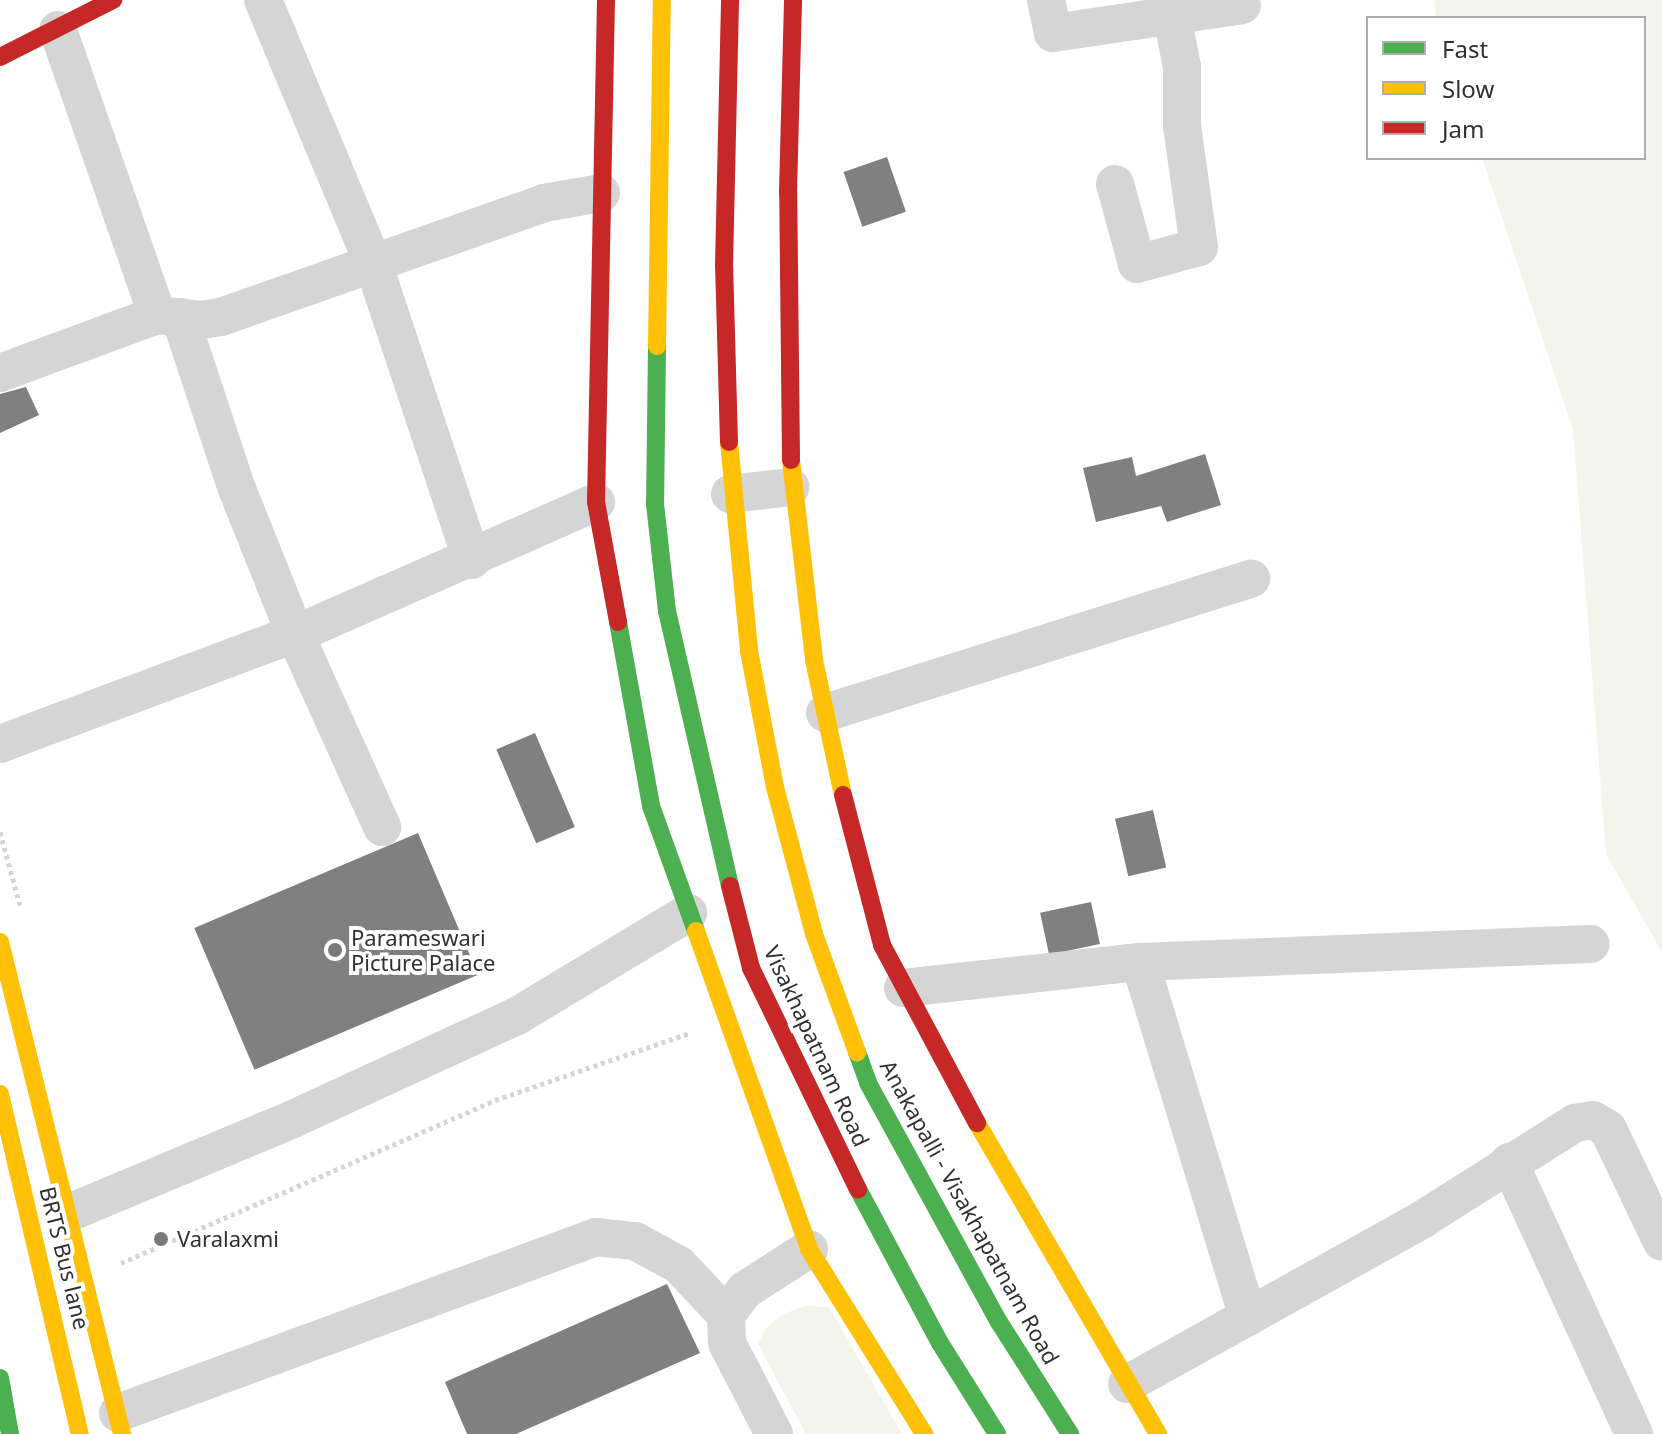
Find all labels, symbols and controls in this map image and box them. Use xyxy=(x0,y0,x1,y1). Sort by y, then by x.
legend xyxy=(1366,16,1646,160)
text: Fast xyxy=(1442,32,1488,65)
text: Slow xyxy=(1442,72,1494,105)
text: Jam xyxy=(1442,112,1484,145)
place label: Parameswari Picture Palace xyxy=(351,924,495,976)
marker: Parameswari Picture Palace xyxy=(326,941,344,959)
street label: Visakhapatnam Road xyxy=(759,941,875,1151)
street label: Anakapalli - Visakhapatnam Road xyxy=(875,1055,1065,1369)
street label: BRTS Bus lane xyxy=(35,1184,95,1332)
place label: Varalaxmi xyxy=(177,1226,279,1252)
marker: Varalaxmi xyxy=(152,1230,170,1248)

